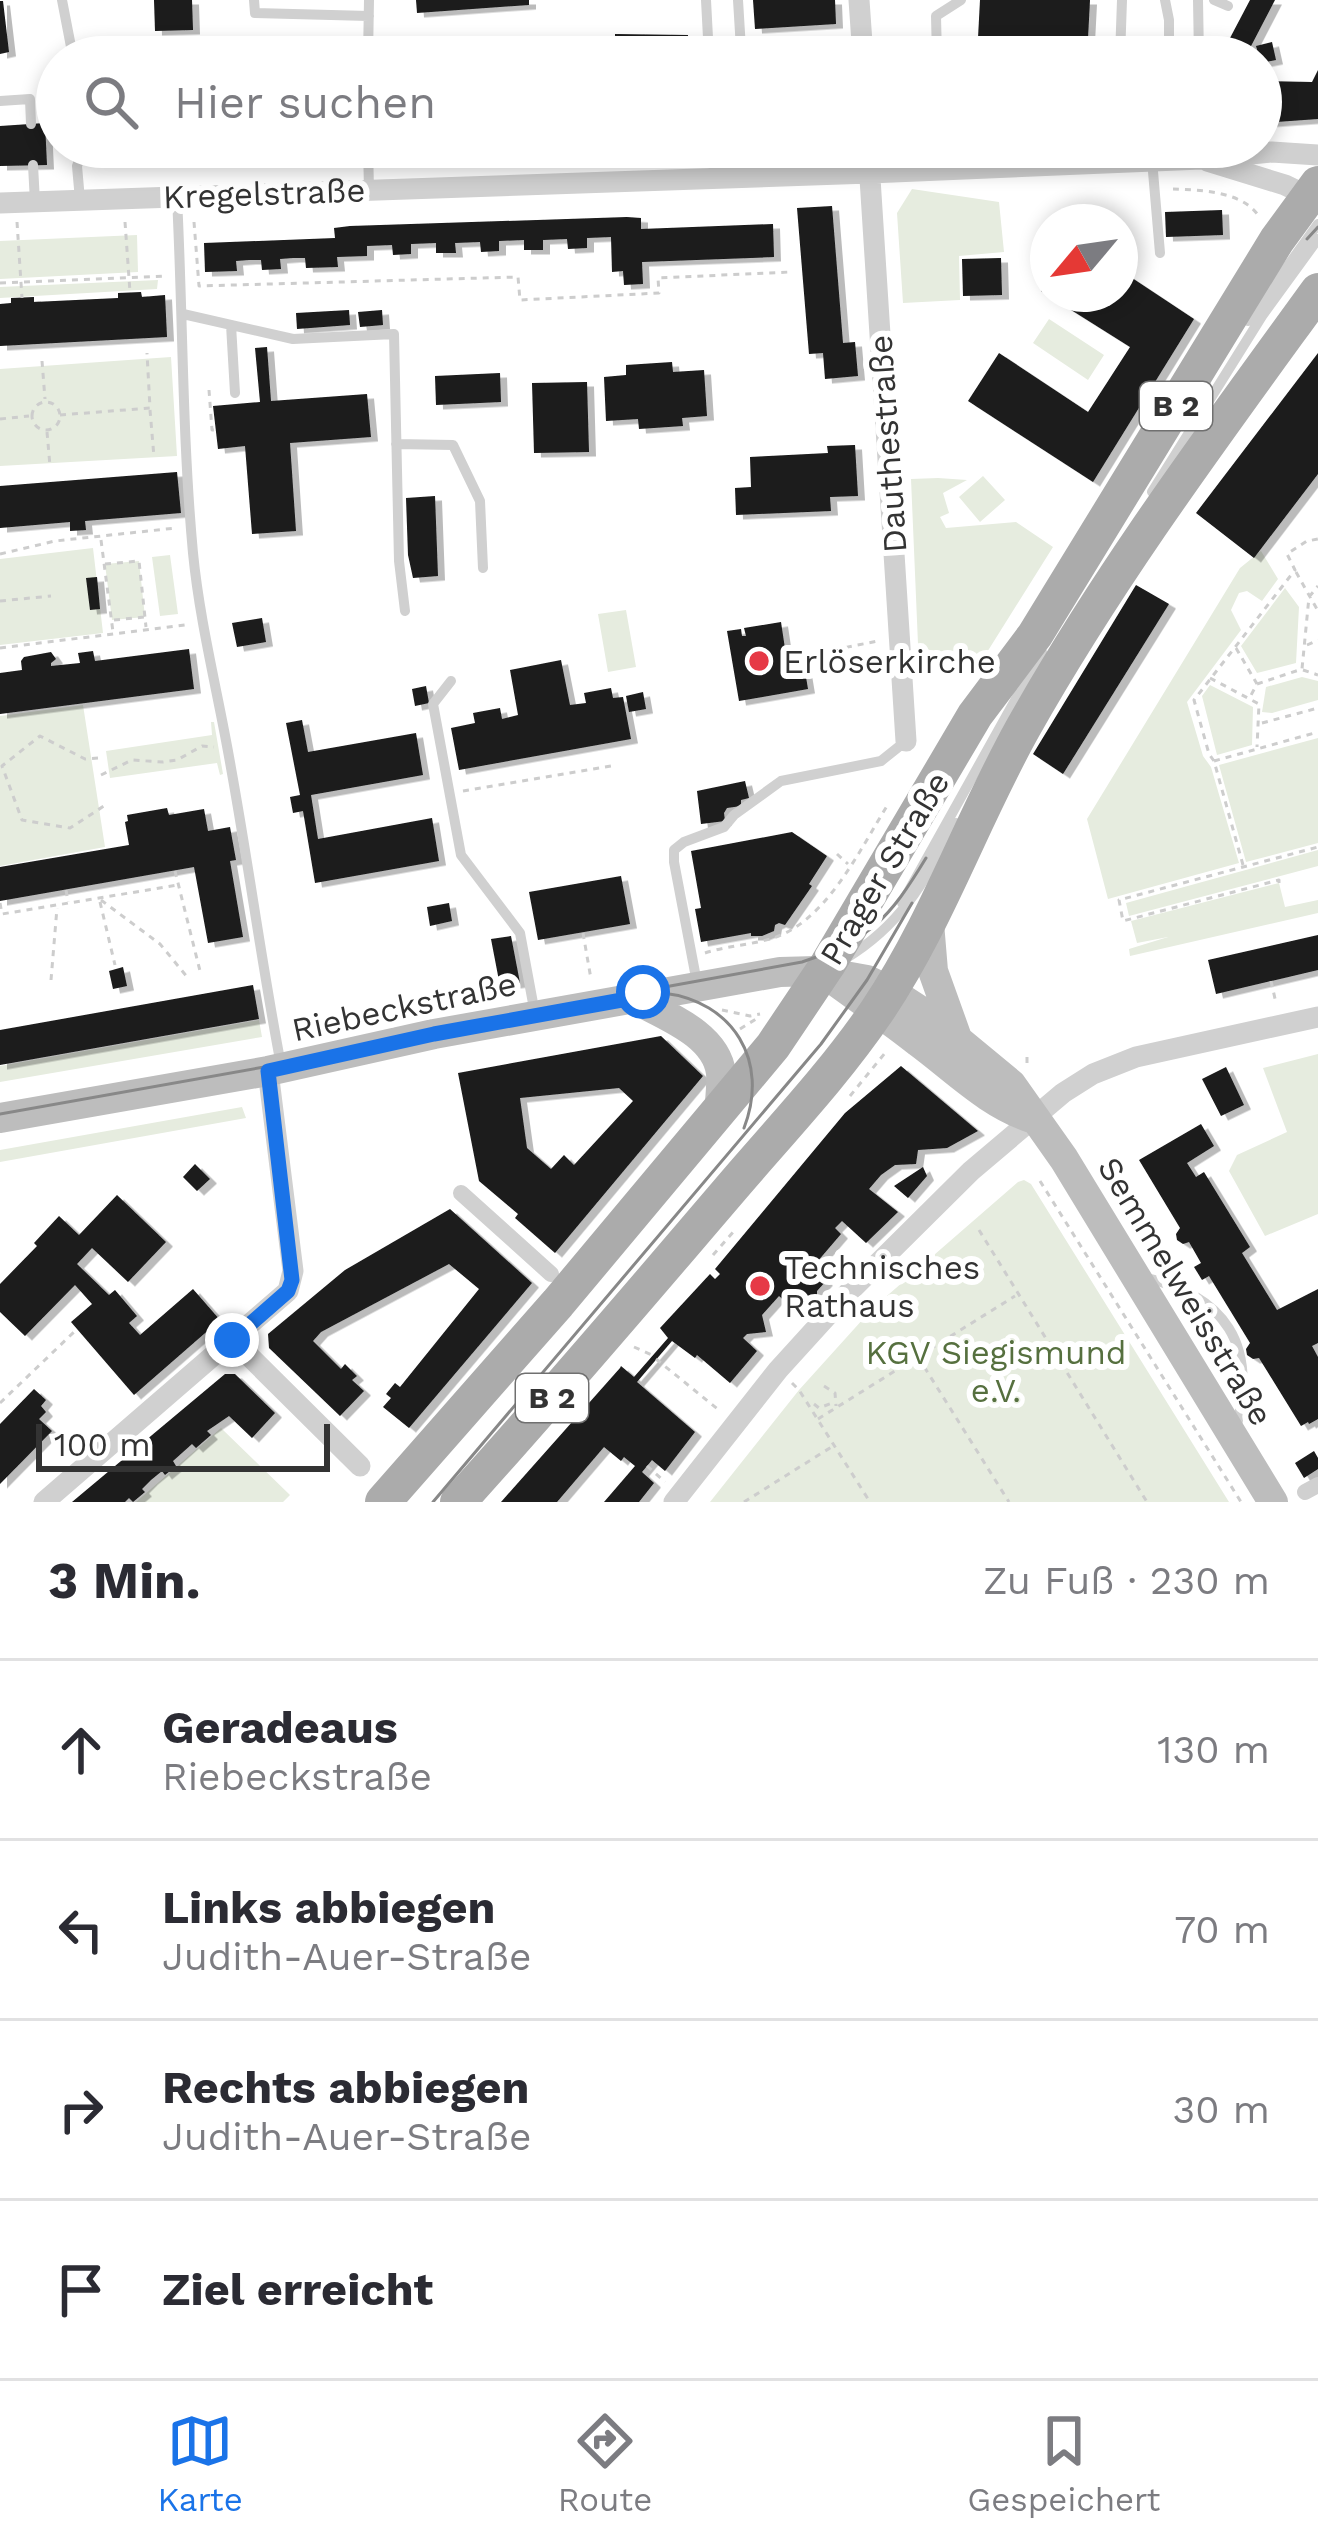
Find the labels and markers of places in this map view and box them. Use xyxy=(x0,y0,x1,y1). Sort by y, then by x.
place label: Erlöserkirche xyxy=(783,642,996,681)
marker: Erlöserkirche xyxy=(746,648,772,674)
place label: Technisches Rathaus xyxy=(784,1248,980,1325)
marker: Technisches Rathaus xyxy=(747,1273,773,1299)

